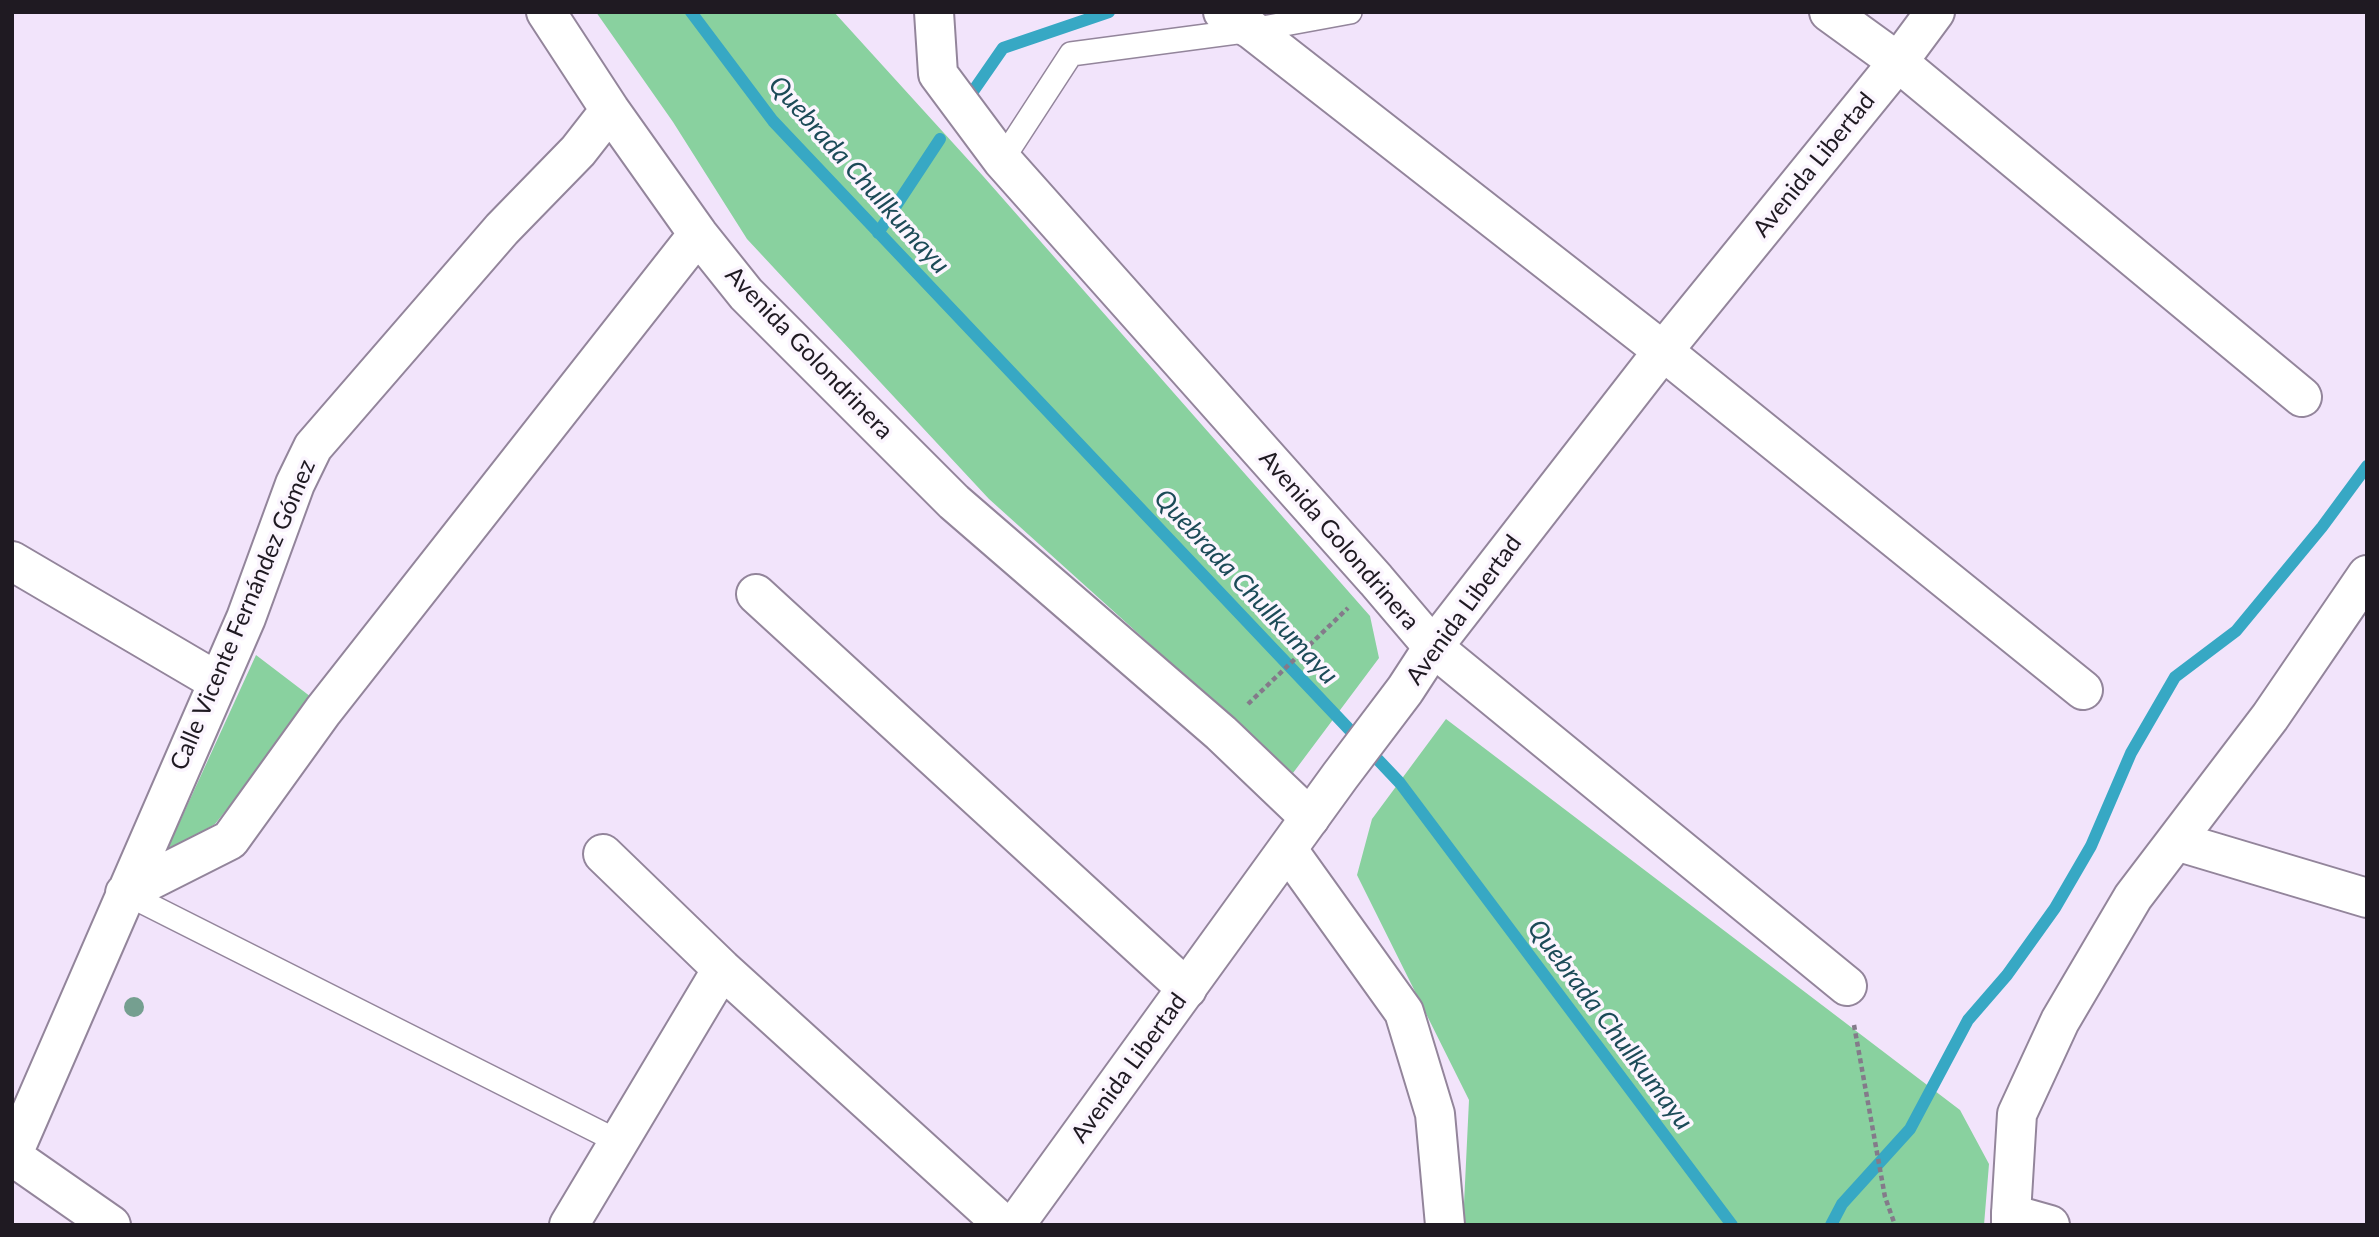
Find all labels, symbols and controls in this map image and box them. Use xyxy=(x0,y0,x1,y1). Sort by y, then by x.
water label: Quebrada Chullkumayu xyxy=(762,70,956,280)
street label: Avenida Libertad xyxy=(1747,87,1881,243)
street label: Avenida Golondrinera xyxy=(719,261,899,445)
street label: Avenida Golondrinera xyxy=(1253,444,1425,636)
street label: Calle Vicente Fernández Gómez xyxy=(164,455,322,775)
water label: Quebrada Chullkumayu xyxy=(1148,483,1344,691)
street label: Avenida Libertad xyxy=(1400,530,1528,690)
water label: Quebrada Chullkumayu xyxy=(1521,914,1699,1136)
street label: Avenida Libertad xyxy=(1065,988,1193,1148)

